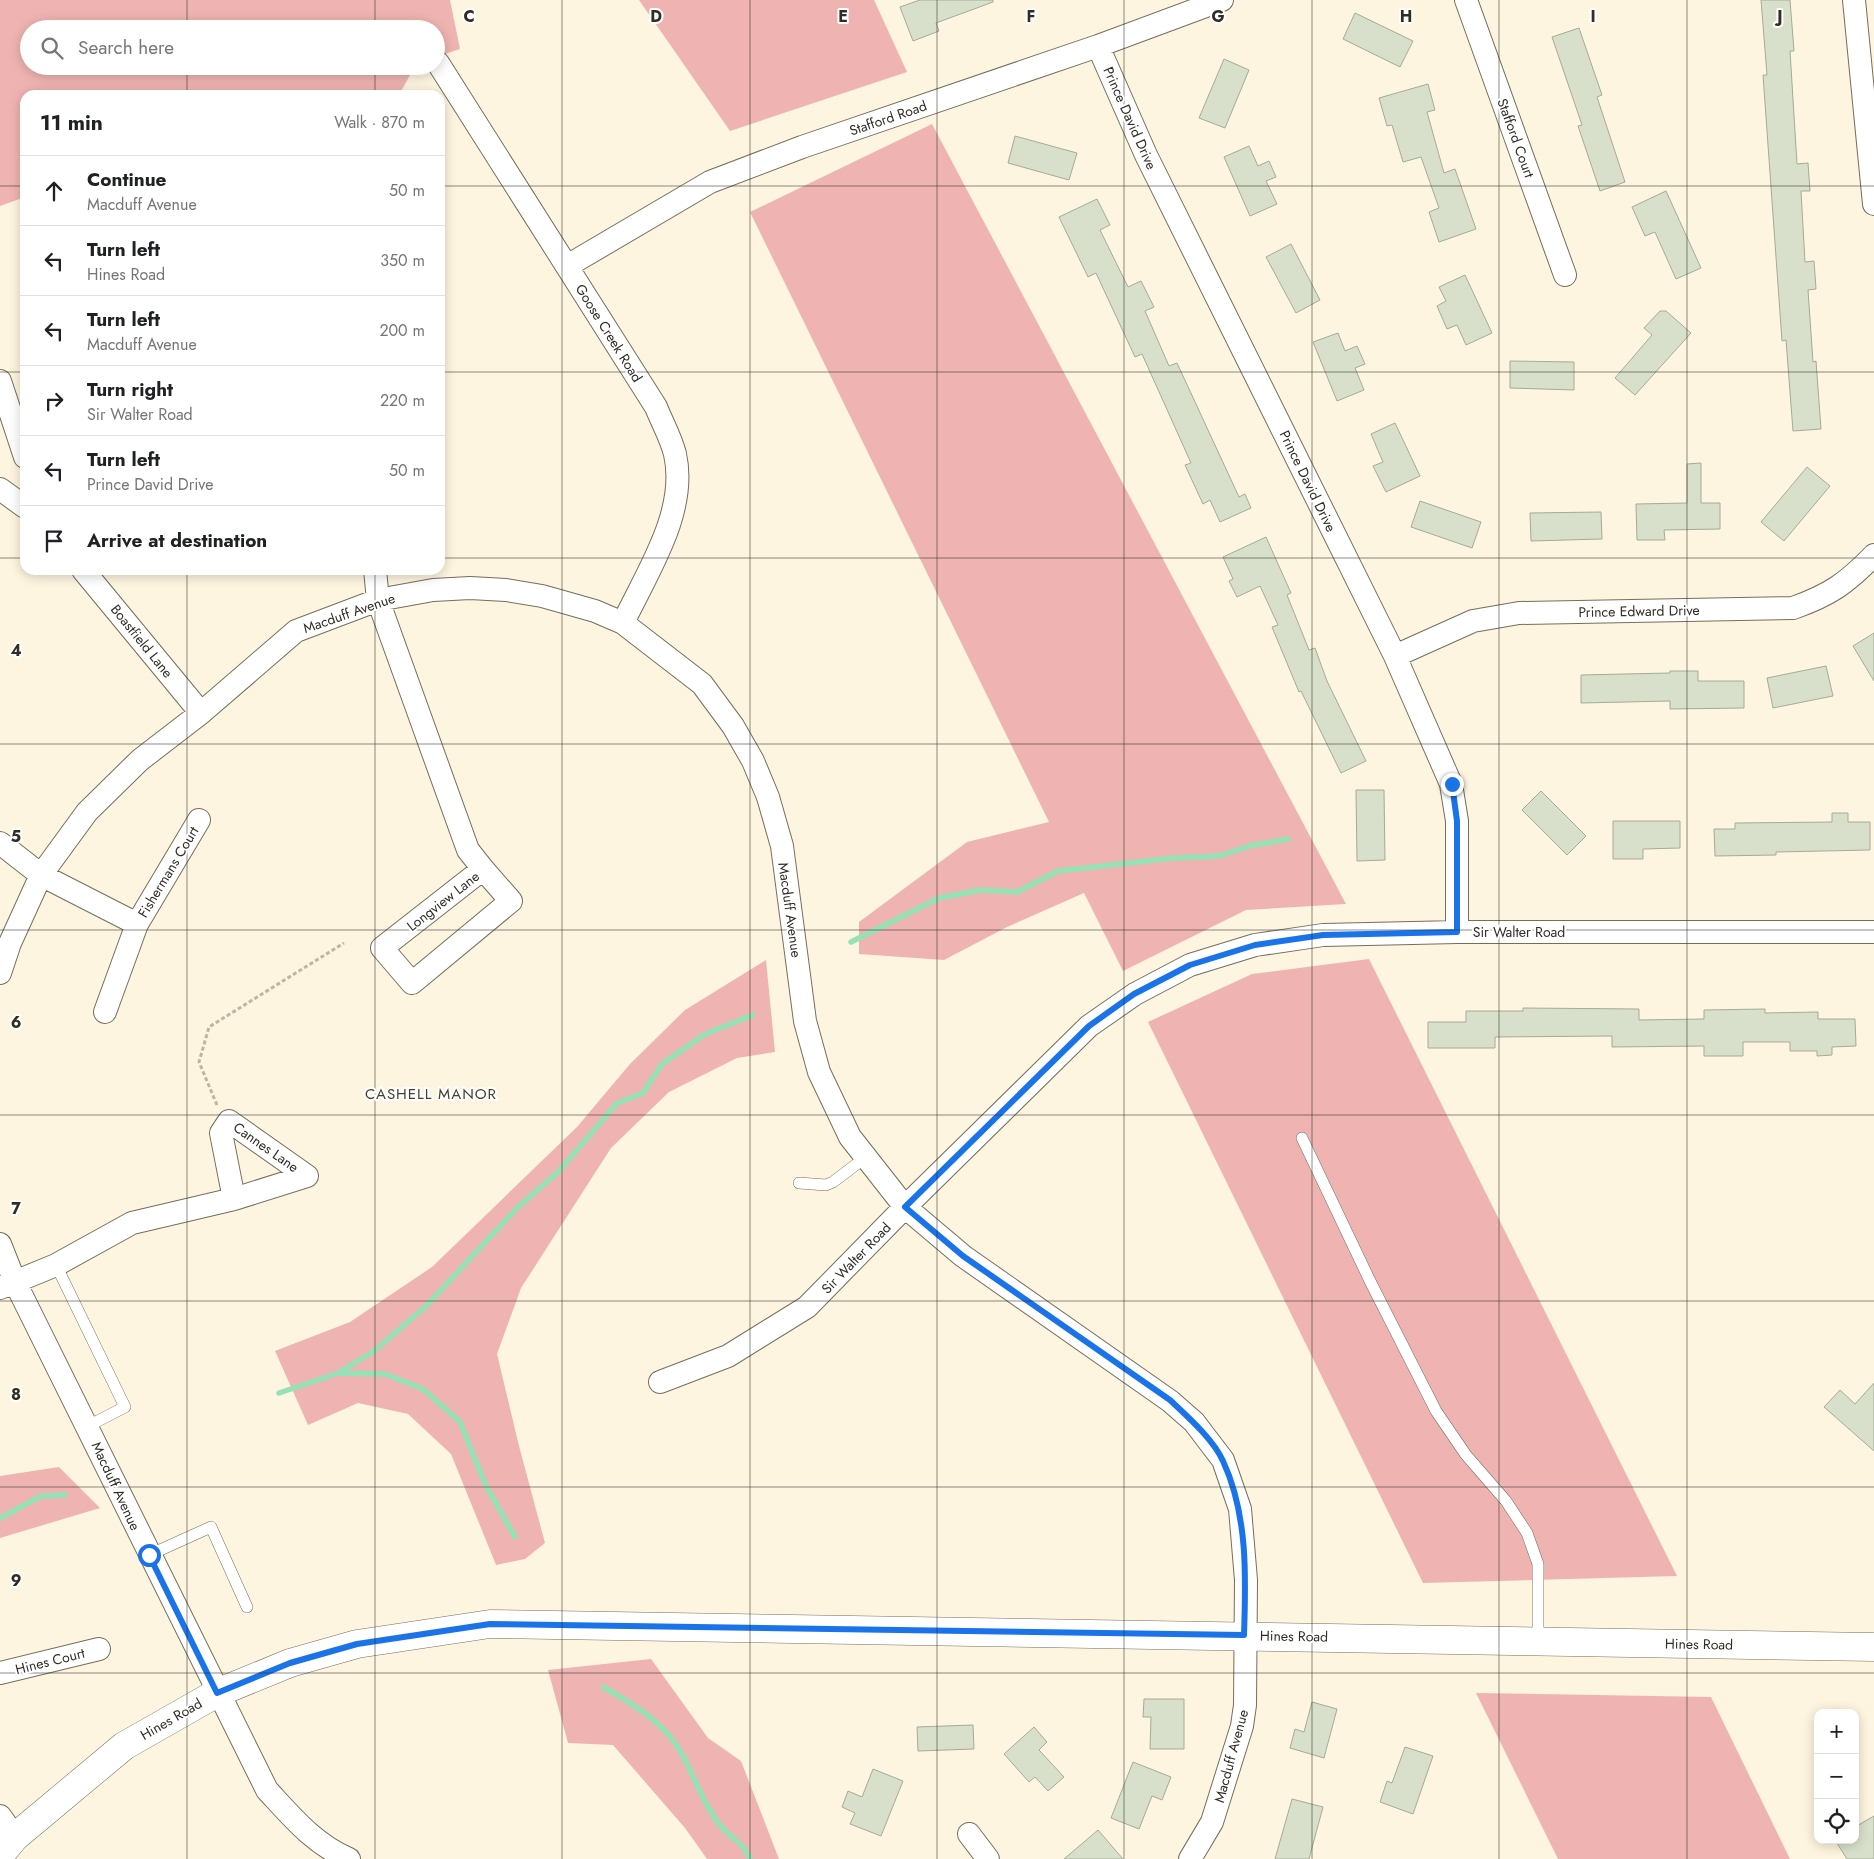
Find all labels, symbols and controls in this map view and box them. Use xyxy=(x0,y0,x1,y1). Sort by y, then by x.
text: C xyxy=(463,5,475,28)
text: D xyxy=(650,5,662,28)
text: E xyxy=(838,5,848,28)
text: F xyxy=(1027,5,1035,28)
text: G xyxy=(1211,5,1225,28)
text: H xyxy=(1400,5,1412,28)
text: I xyxy=(1590,5,1596,28)
text: J xyxy=(1774,5,1783,28)
search box xyxy=(20,20,445,75)
icon: search xyxy=(38,34,66,62)
text: Search here xyxy=(78,34,174,61)
street label: Prince David Drive xyxy=(1098,63,1162,173)
street label: Stafford Road xyxy=(847,95,929,141)
street label: Stafford Court xyxy=(1492,96,1540,181)
text: 11 min xyxy=(40,108,103,138)
text: Walk · 870 m xyxy=(334,111,425,134)
text: Continue xyxy=(87,166,166,193)
icon: ahead xyxy=(40,177,68,205)
text: 50 m xyxy=(389,179,425,202)
text: Macduff Avenue xyxy=(87,193,197,216)
text: Turn left xyxy=(87,236,160,263)
icon: left xyxy=(40,247,68,275)
text: 350 m xyxy=(380,249,425,272)
text: Hines Road xyxy=(87,263,165,286)
street label: Goose Creek Road xyxy=(571,280,647,386)
text: Turn left xyxy=(87,306,160,333)
icon: left xyxy=(40,317,68,345)
text: 200 m xyxy=(379,319,425,342)
text: Macduff Avenue xyxy=(87,333,197,356)
text: Turn right xyxy=(87,376,173,403)
icon: right xyxy=(40,387,68,415)
text: 220 m xyxy=(380,389,425,412)
text: Sir Walter Road xyxy=(87,403,193,426)
street label: Prince David Drive xyxy=(1275,427,1341,535)
text: Turn left xyxy=(87,446,160,473)
icon: left xyxy=(40,457,68,485)
text: 50 m xyxy=(389,459,425,482)
text: Prince David Drive xyxy=(87,473,213,496)
icon: arrive xyxy=(40,527,68,555)
text: Arrive at destination xyxy=(87,527,267,554)
street label: Macduff Avenue xyxy=(300,588,398,638)
street label: Boastfield Lane xyxy=(106,600,178,682)
street label: Prince Edward Drive xyxy=(1578,600,1700,622)
text: 4 xyxy=(10,639,22,662)
route end xyxy=(1441,773,1464,796)
street label: Fishermans Court xyxy=(133,822,203,921)
text: 5 xyxy=(11,825,21,848)
street label: Macduff Avenue xyxy=(773,861,807,959)
street label: Longview Lane xyxy=(402,866,484,936)
street label: Sir Walter Road xyxy=(1473,922,1565,942)
text: 6 xyxy=(11,1011,21,1034)
district label: CASHELL MANOR xyxy=(365,1083,497,1105)
street label: Cannes Lane xyxy=(229,1117,303,1177)
text: 7 xyxy=(11,1197,21,1220)
street label: Sir Walter Road xyxy=(817,1218,895,1298)
text: 8 xyxy=(11,1383,21,1406)
street label: Macduff Avenue xyxy=(87,1438,145,1534)
route start xyxy=(138,1544,161,1567)
text: 9 xyxy=(11,1569,21,1592)
street label: Hines Road xyxy=(1260,1625,1328,1647)
street label: Hines Road xyxy=(1665,1633,1733,1655)
street label: Hines Court xyxy=(13,1643,87,1679)
street label: Hines Road xyxy=(136,1693,206,1745)
street label: Macduff Avenue xyxy=(1209,1707,1253,1805)
map controls xyxy=(1814,1709,1859,1844)
button: + xyxy=(1814,1709,1859,1754)
button: − xyxy=(1814,1754,1859,1799)
button: locate xyxy=(1814,1799,1859,1844)

